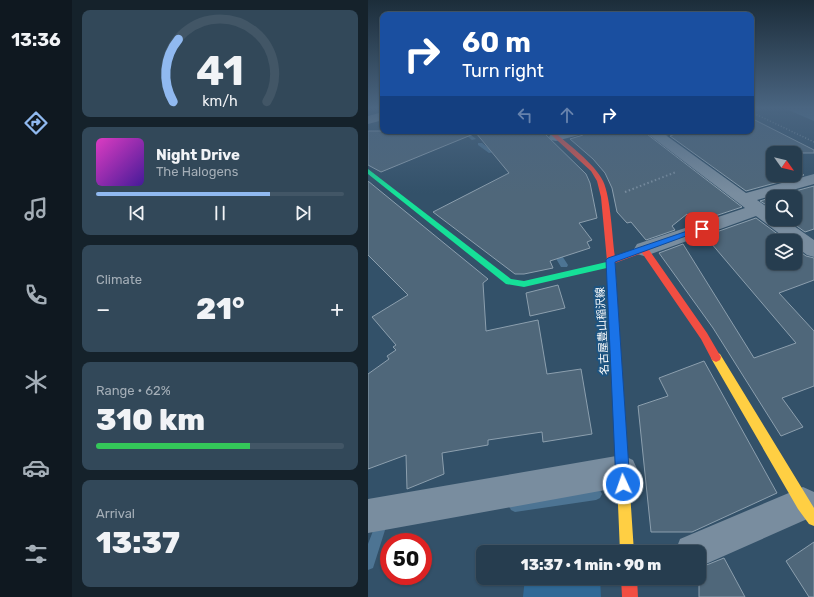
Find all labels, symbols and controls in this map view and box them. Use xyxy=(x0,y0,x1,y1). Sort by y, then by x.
text: 60 m xyxy=(462,26,531,59)
icon: right xyxy=(396,28,448,80)
text: 13:36 xyxy=(11,29,61,51)
text: 41 xyxy=(196,46,244,95)
text: Turn right xyxy=(462,60,544,82)
text: km/h xyxy=(202,92,238,109)
icon: left xyxy=(514,104,536,126)
icon: ahead xyxy=(556,104,578,126)
icon: right xyxy=(598,104,620,126)
icon: directions xyxy=(22,109,50,137)
text: Night Drive xyxy=(156,146,240,164)
north arrow xyxy=(766,146,802,182)
map controls xyxy=(766,146,802,270)
text: The Halogens xyxy=(156,164,238,179)
button: search xyxy=(766,190,802,226)
icon: music xyxy=(22,195,50,223)
icon: previous xyxy=(126,202,148,224)
icon: pause xyxy=(209,202,231,224)
icon: next xyxy=(292,202,314,224)
pin xyxy=(685,212,719,246)
icon: arrive xyxy=(691,218,713,240)
button: layers xyxy=(766,234,802,270)
text: Climate xyxy=(96,272,142,287)
icon: phone xyxy=(22,281,50,309)
street label: 名古屋豊山稲沢線 xyxy=(594,287,611,375)
text: 21° xyxy=(196,291,245,327)
text: − xyxy=(96,296,110,323)
text: + xyxy=(330,296,344,323)
icon: climate xyxy=(22,368,50,396)
text: Range · 62% xyxy=(96,383,171,398)
text: 310 km xyxy=(96,402,205,438)
icon: car xyxy=(22,454,50,482)
position arrow xyxy=(602,463,644,505)
text: Arrival xyxy=(96,506,135,521)
text: 13:37 xyxy=(96,525,180,561)
speed limit sign: 50 xyxy=(380,533,432,585)
icon: filters xyxy=(22,540,50,568)
text: 13:37 · 1 min · 90 m xyxy=(521,556,661,574)

